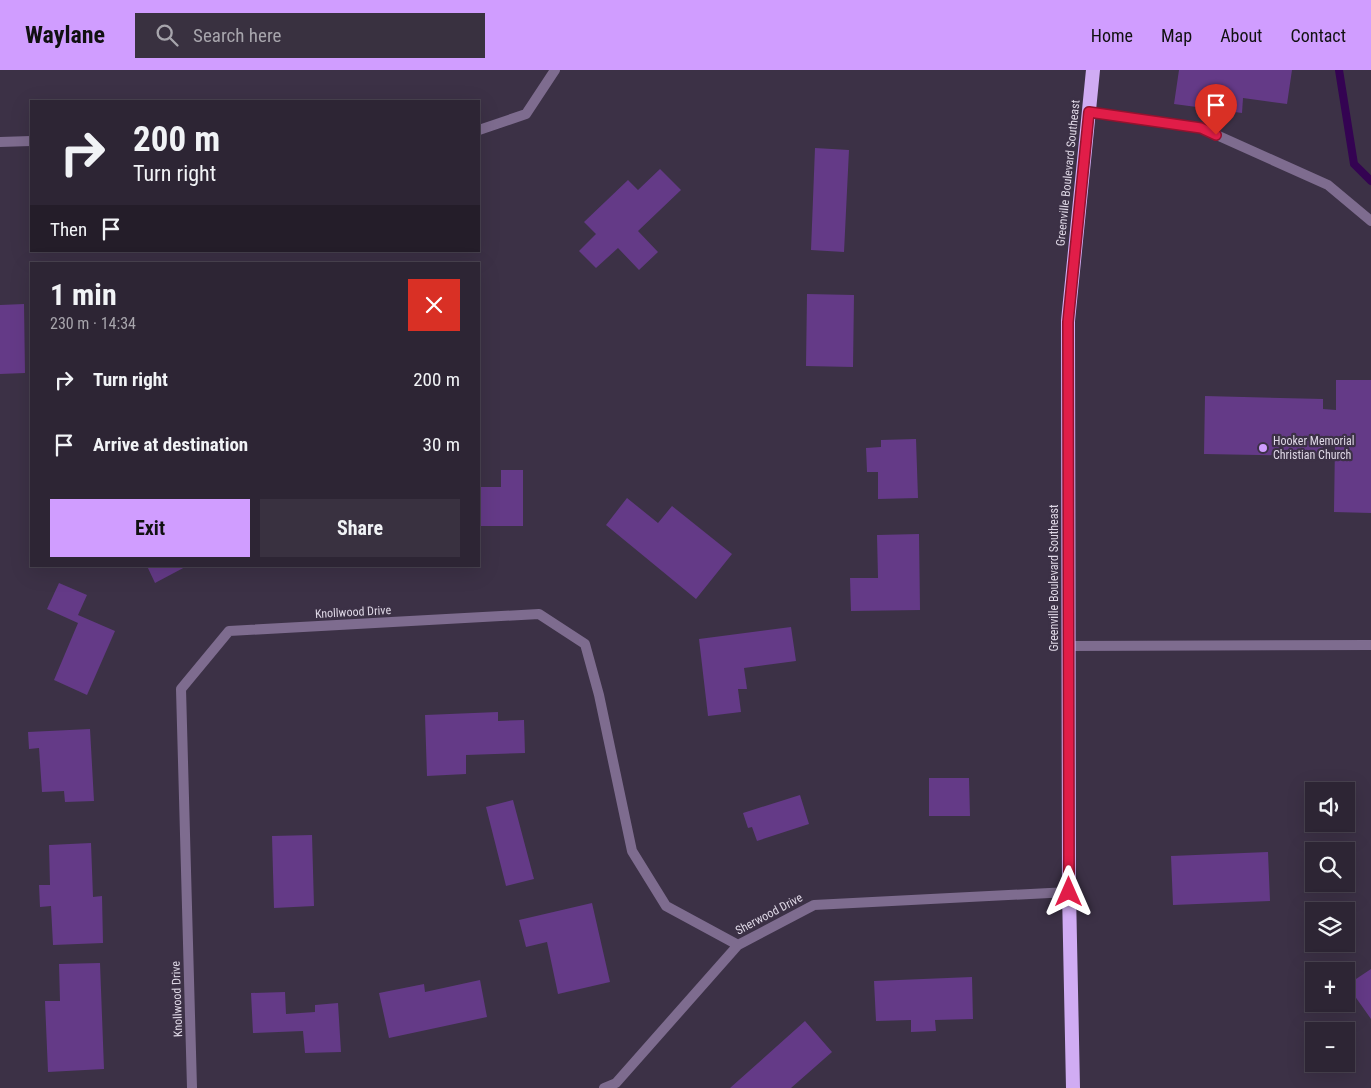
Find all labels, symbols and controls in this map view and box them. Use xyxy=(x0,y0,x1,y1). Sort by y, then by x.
search box xyxy=(135,13,485,58)
text: Waylane xyxy=(25,21,105,49)
icon: search xyxy=(153,21,181,49)
text: Search here xyxy=(193,24,281,47)
text: Home xyxy=(1091,25,1133,46)
text: Map xyxy=(1161,25,1192,46)
text: About xyxy=(1220,25,1262,46)
text: Contact xyxy=(1290,25,1346,46)
pin xyxy=(1195,84,1237,135)
icon: arrive xyxy=(1202,91,1230,119)
street label: Greenville Boulevard Southeast xyxy=(1053,99,1083,247)
text: 200 m xyxy=(133,119,220,160)
icon: right xyxy=(50,120,115,185)
text: Turn right xyxy=(133,161,216,186)
icon: arrive xyxy=(97,215,125,243)
text: Then xyxy=(50,218,87,241)
text: 1 min xyxy=(50,277,117,312)
button: close xyxy=(408,279,460,331)
text: 230 m · 14:34 xyxy=(50,314,136,333)
icon: right xyxy=(50,366,78,394)
text: Turn right xyxy=(93,368,168,391)
text: 200 m xyxy=(413,368,460,391)
icon: arrive xyxy=(50,431,78,459)
text: Arrive at destination xyxy=(93,433,248,456)
text: 30 m xyxy=(423,433,460,456)
place label: Hooker Memorial Christian Church xyxy=(1273,434,1354,462)
marker: Hooker Memorial Christian Church xyxy=(1257,442,1269,454)
button: Exit xyxy=(50,499,250,557)
button: Share xyxy=(260,499,460,557)
street label: Greenville Boulevard Southeast xyxy=(1047,504,1061,651)
street label: Knollwood Drive xyxy=(315,603,392,621)
map controls xyxy=(1305,782,1355,1072)
button: sound xyxy=(1305,782,1355,832)
button: search xyxy=(1305,842,1355,892)
position arrow xyxy=(1042,865,1094,917)
street label: Sherwood Drive xyxy=(733,890,805,938)
button: layers xyxy=(1305,902,1355,952)
street label: Knollwood Drive xyxy=(169,960,185,1037)
button: + xyxy=(1305,962,1355,1012)
button: − xyxy=(1305,1022,1355,1072)

